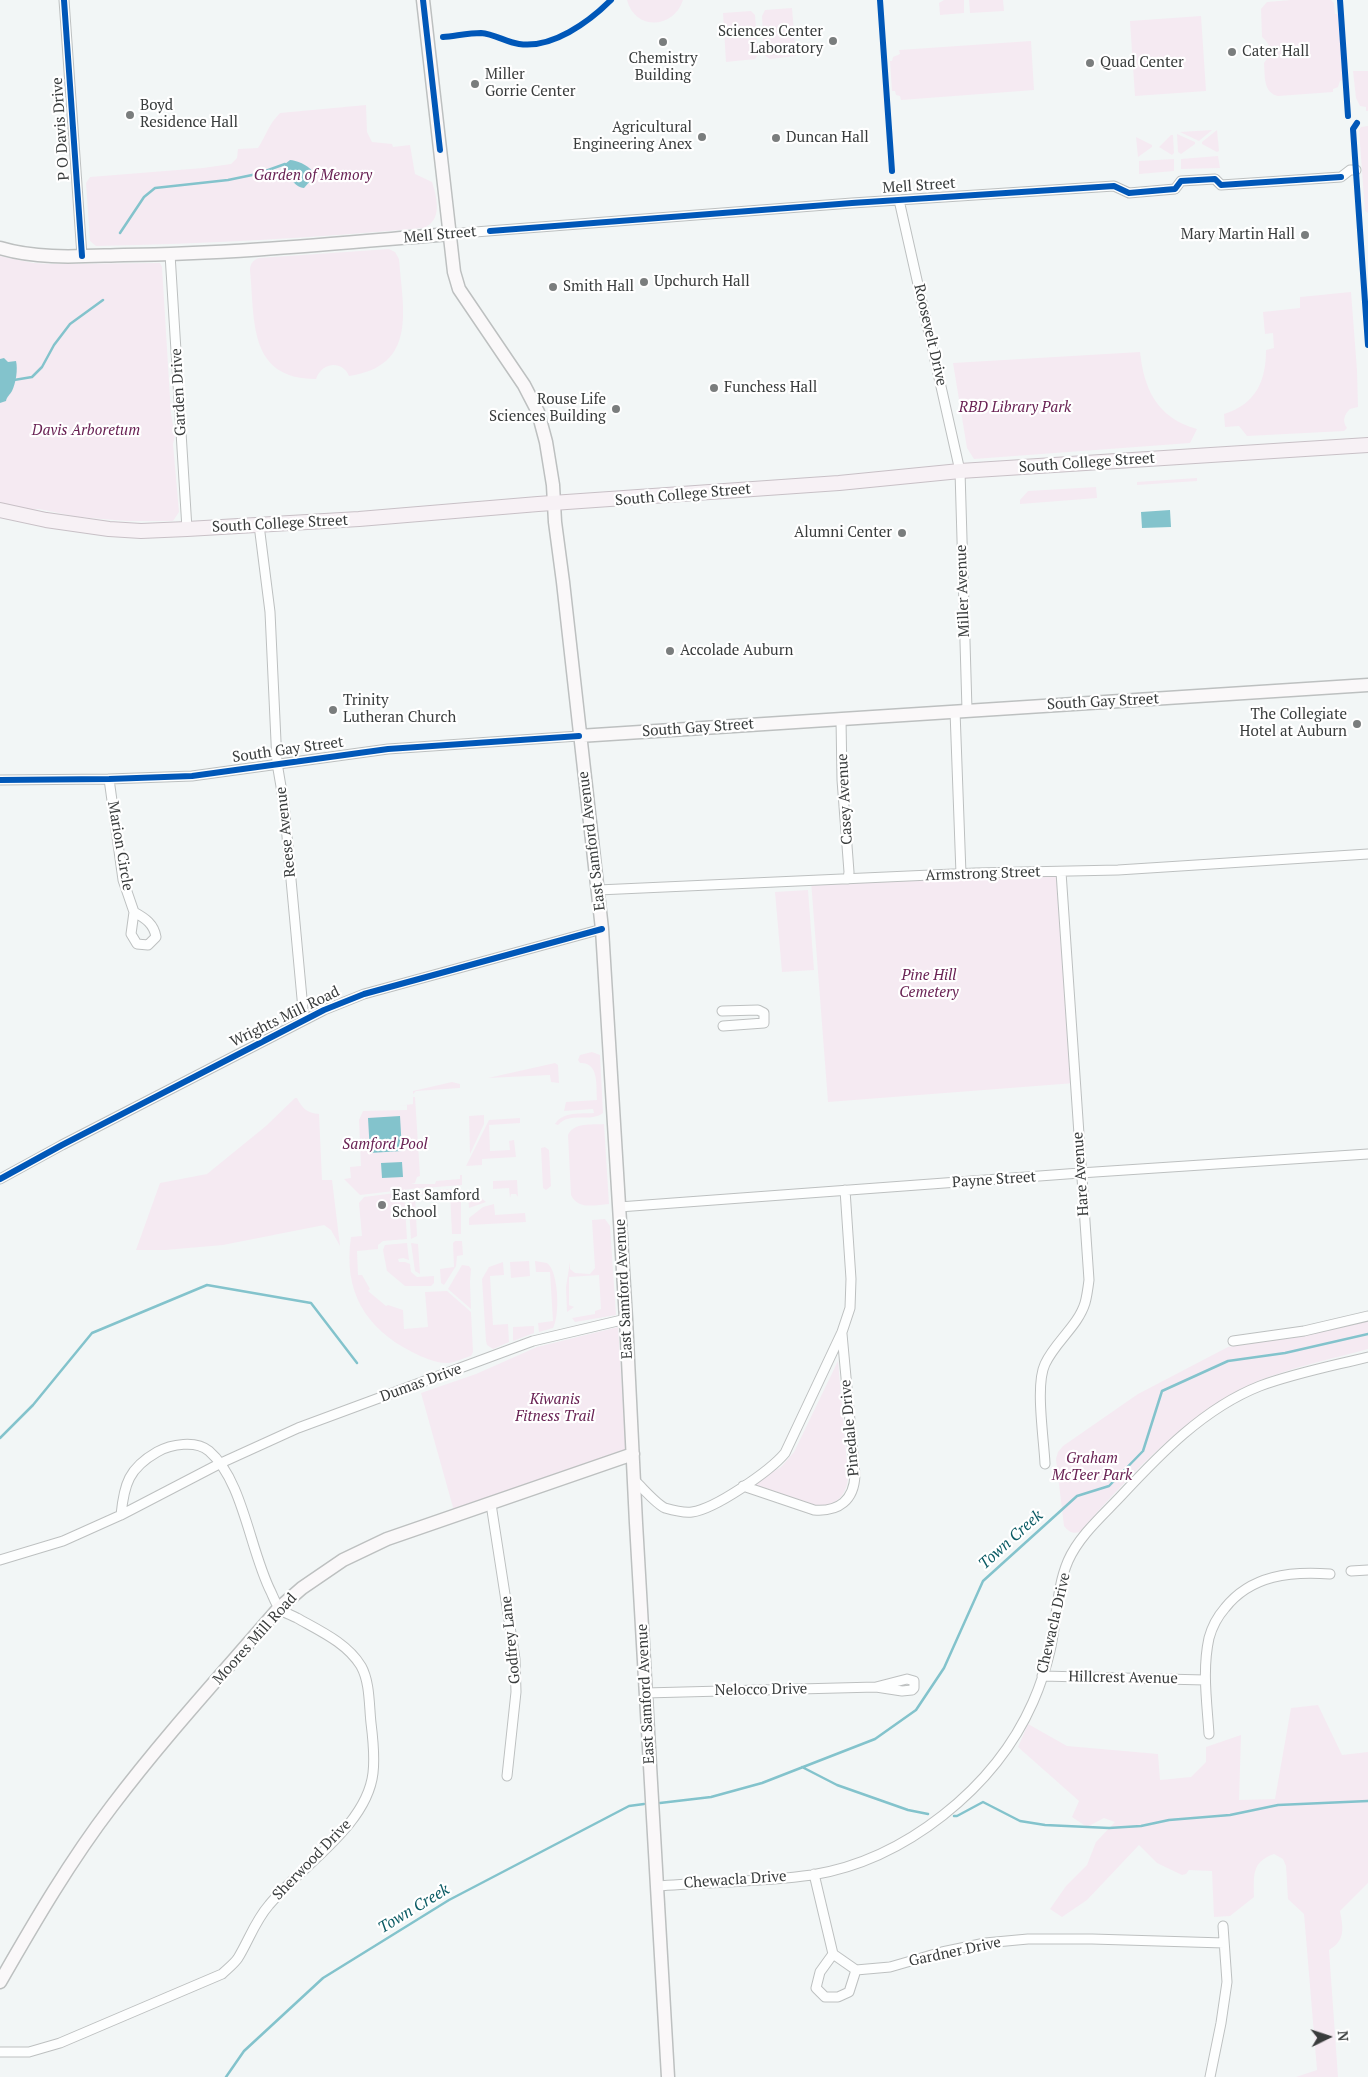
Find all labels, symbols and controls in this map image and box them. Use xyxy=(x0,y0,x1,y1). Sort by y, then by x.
place label: Sciences Center Laboratory xyxy=(718,23,823,58)
marker: Sciences Center Laboratory xyxy=(827,35,839,47)
marker: Chemistry Building xyxy=(657,36,669,48)
place label: Cater Hall xyxy=(1242,43,1309,61)
marker: Cater Hall xyxy=(1226,46,1238,58)
place label: Chemistry Building xyxy=(628,50,698,85)
place label: Quad Center xyxy=(1100,54,1184,72)
marker: Quad Center xyxy=(1084,57,1096,69)
place label: Miller Gorrie Center xyxy=(485,66,575,101)
street label: P O Davis Drive xyxy=(48,77,74,181)
marker: Miller Gorrie Center xyxy=(469,78,481,90)
place label: Boyd Residence Hall xyxy=(140,97,238,132)
marker: Boyd Residence Hall xyxy=(124,109,136,121)
place label: Agricultural Engineering Anex xyxy=(573,119,692,154)
place label: Duncan Hall xyxy=(786,129,869,147)
marker: Agricultural Engineering Anex xyxy=(696,131,708,143)
marker: Duncan Hall xyxy=(770,132,782,144)
park label: Garden of Memory xyxy=(254,167,372,185)
street label: Mell Street xyxy=(882,174,956,198)
street label: Mell Street xyxy=(403,223,477,247)
place label: Mary Martin Hall xyxy=(1181,226,1295,244)
marker: Mary Martin Hall xyxy=(1299,229,1311,241)
place label: Upchurch Hall xyxy=(654,273,750,291)
marker: Upchurch Hall xyxy=(638,276,650,288)
place label: Smith Hall xyxy=(563,278,634,296)
marker: Smith Hall xyxy=(547,281,559,293)
street label: Roosevelt Drive xyxy=(910,282,950,388)
street label: Garden Drive xyxy=(168,348,190,436)
place label: Funchess Hall xyxy=(724,379,817,397)
marker: Funchess Hall xyxy=(708,382,720,394)
place label: Rouse Life Sciences Building xyxy=(489,391,606,426)
park label: RBD Library Park xyxy=(959,399,1071,417)
marker: Rouse Life Sciences Building xyxy=(610,403,622,415)
park label: Davis Arboretum xyxy=(32,422,140,440)
street label: South College Street xyxy=(1018,449,1156,477)
street label: South College Street xyxy=(614,480,752,510)
street label: South College Street xyxy=(212,511,348,537)
place label: Alumni Center xyxy=(794,524,892,542)
marker: Alumni Center xyxy=(896,527,908,539)
street label: Miller Avenue xyxy=(952,544,974,638)
place label: Accolade Auburn xyxy=(680,642,793,660)
marker: Accolade Auburn xyxy=(664,645,676,657)
street label: South Gay Street xyxy=(1047,690,1159,714)
place label: Trinity Lutheran Church xyxy=(343,692,456,727)
marker: Trinity Lutheran Church xyxy=(327,704,339,716)
place label: The Collegiate Hotel at Auburn xyxy=(1240,706,1347,741)
street label: South Gay Street xyxy=(641,715,755,741)
marker: The Collegiate Hotel at Auburn xyxy=(1351,718,1363,730)
street label: South Gay Street xyxy=(231,733,345,767)
street label: Casey Avenue xyxy=(834,753,856,845)
street label: East Samford Avenue xyxy=(575,770,609,912)
street label: Reese Avenue xyxy=(272,786,300,878)
street label: Marion Circle xyxy=(103,800,137,892)
street label: Armstrong Street xyxy=(925,863,1041,885)
park label: Pine Hill Cemetery xyxy=(899,967,959,1002)
street label: Wrights Mill Road xyxy=(227,983,343,1051)
street label: Hare Avenue xyxy=(1069,1131,1093,1217)
park label: Samford Pool xyxy=(342,1136,428,1154)
street label: Payne Street xyxy=(951,1168,1037,1192)
place label: East Samford School xyxy=(392,1187,480,1222)
marker: East Samford School xyxy=(376,1199,388,1211)
street label: East Samford Avenue xyxy=(611,1218,637,1360)
street label: Dumas Drive xyxy=(378,1360,464,1406)
street label: Pinedale Drive xyxy=(837,1379,863,1477)
park label: Kiwanis Fitness Trail xyxy=(515,1391,595,1426)
park label: Graham McTeer Park xyxy=(1052,1450,1132,1485)
water label: Town Creek xyxy=(975,1506,1047,1574)
street label: Chewacla Drive xyxy=(1034,1571,1074,1675)
street label: Moores Mill Road xyxy=(209,1590,301,1688)
street label: Godfrey Lane xyxy=(497,1595,525,1685)
street label: East Samford Avenue xyxy=(633,1623,659,1765)
street label: Hillcrest Avenue xyxy=(1068,1668,1178,1688)
street label: Nelocco Drive xyxy=(715,1680,807,1700)
street label: Sherwood Drive xyxy=(269,1816,355,1904)
street label: Chewacla Drive xyxy=(683,1867,787,1893)
water label: Town Creek xyxy=(375,1880,453,1938)
street label: Gardner Drive xyxy=(907,1933,1003,1971)
north arrow xyxy=(1303,2012,1353,2062)
text: N xyxy=(1334,2030,1353,2042)

